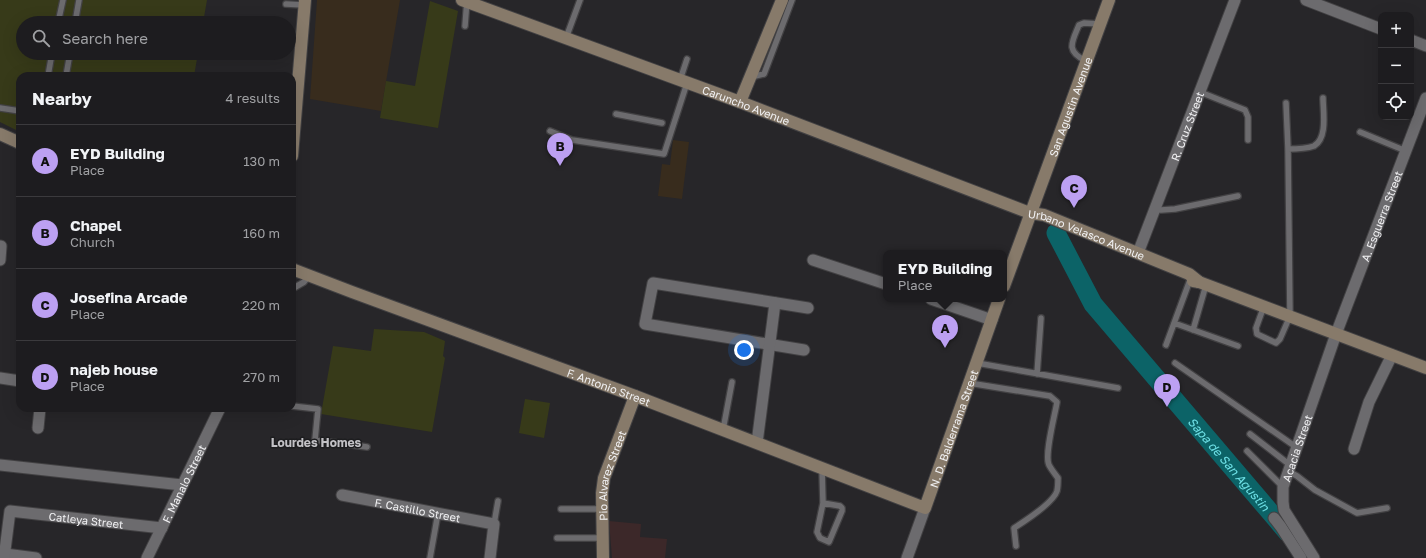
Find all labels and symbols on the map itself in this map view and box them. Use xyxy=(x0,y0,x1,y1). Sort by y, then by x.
street label: San Agustin Avenue xyxy=(1046,55,1094,158)
street label: Caruncho Avenue xyxy=(701,82,792,127)
street label: R. Cruz Street xyxy=(1168,90,1206,162)
pin: B xyxy=(547,133,573,166)
street label: A. Esguerra Street xyxy=(1358,169,1404,263)
pin: C xyxy=(1061,175,1087,208)
street label: Urbano Velasco Avenue xyxy=(1027,206,1147,262)
pin: A xyxy=(932,315,958,348)
your location xyxy=(734,340,754,360)
street label: F. Antonio Street xyxy=(565,365,653,408)
street label: N. D. Balderrama Street xyxy=(926,368,980,489)
pin: D xyxy=(1154,374,1180,407)
street label: Acacia Street xyxy=(1279,413,1314,483)
water label: Sapa de San Agustin xyxy=(1185,414,1274,514)
street label: Pio Alvarez Street xyxy=(595,428,628,521)
district label: Lourdes Homes xyxy=(271,435,362,450)
street label: F. Manalo Street xyxy=(159,442,208,525)
street label: F. Castillo Street xyxy=(374,495,462,524)
street label: Catleya Street xyxy=(48,509,124,530)

